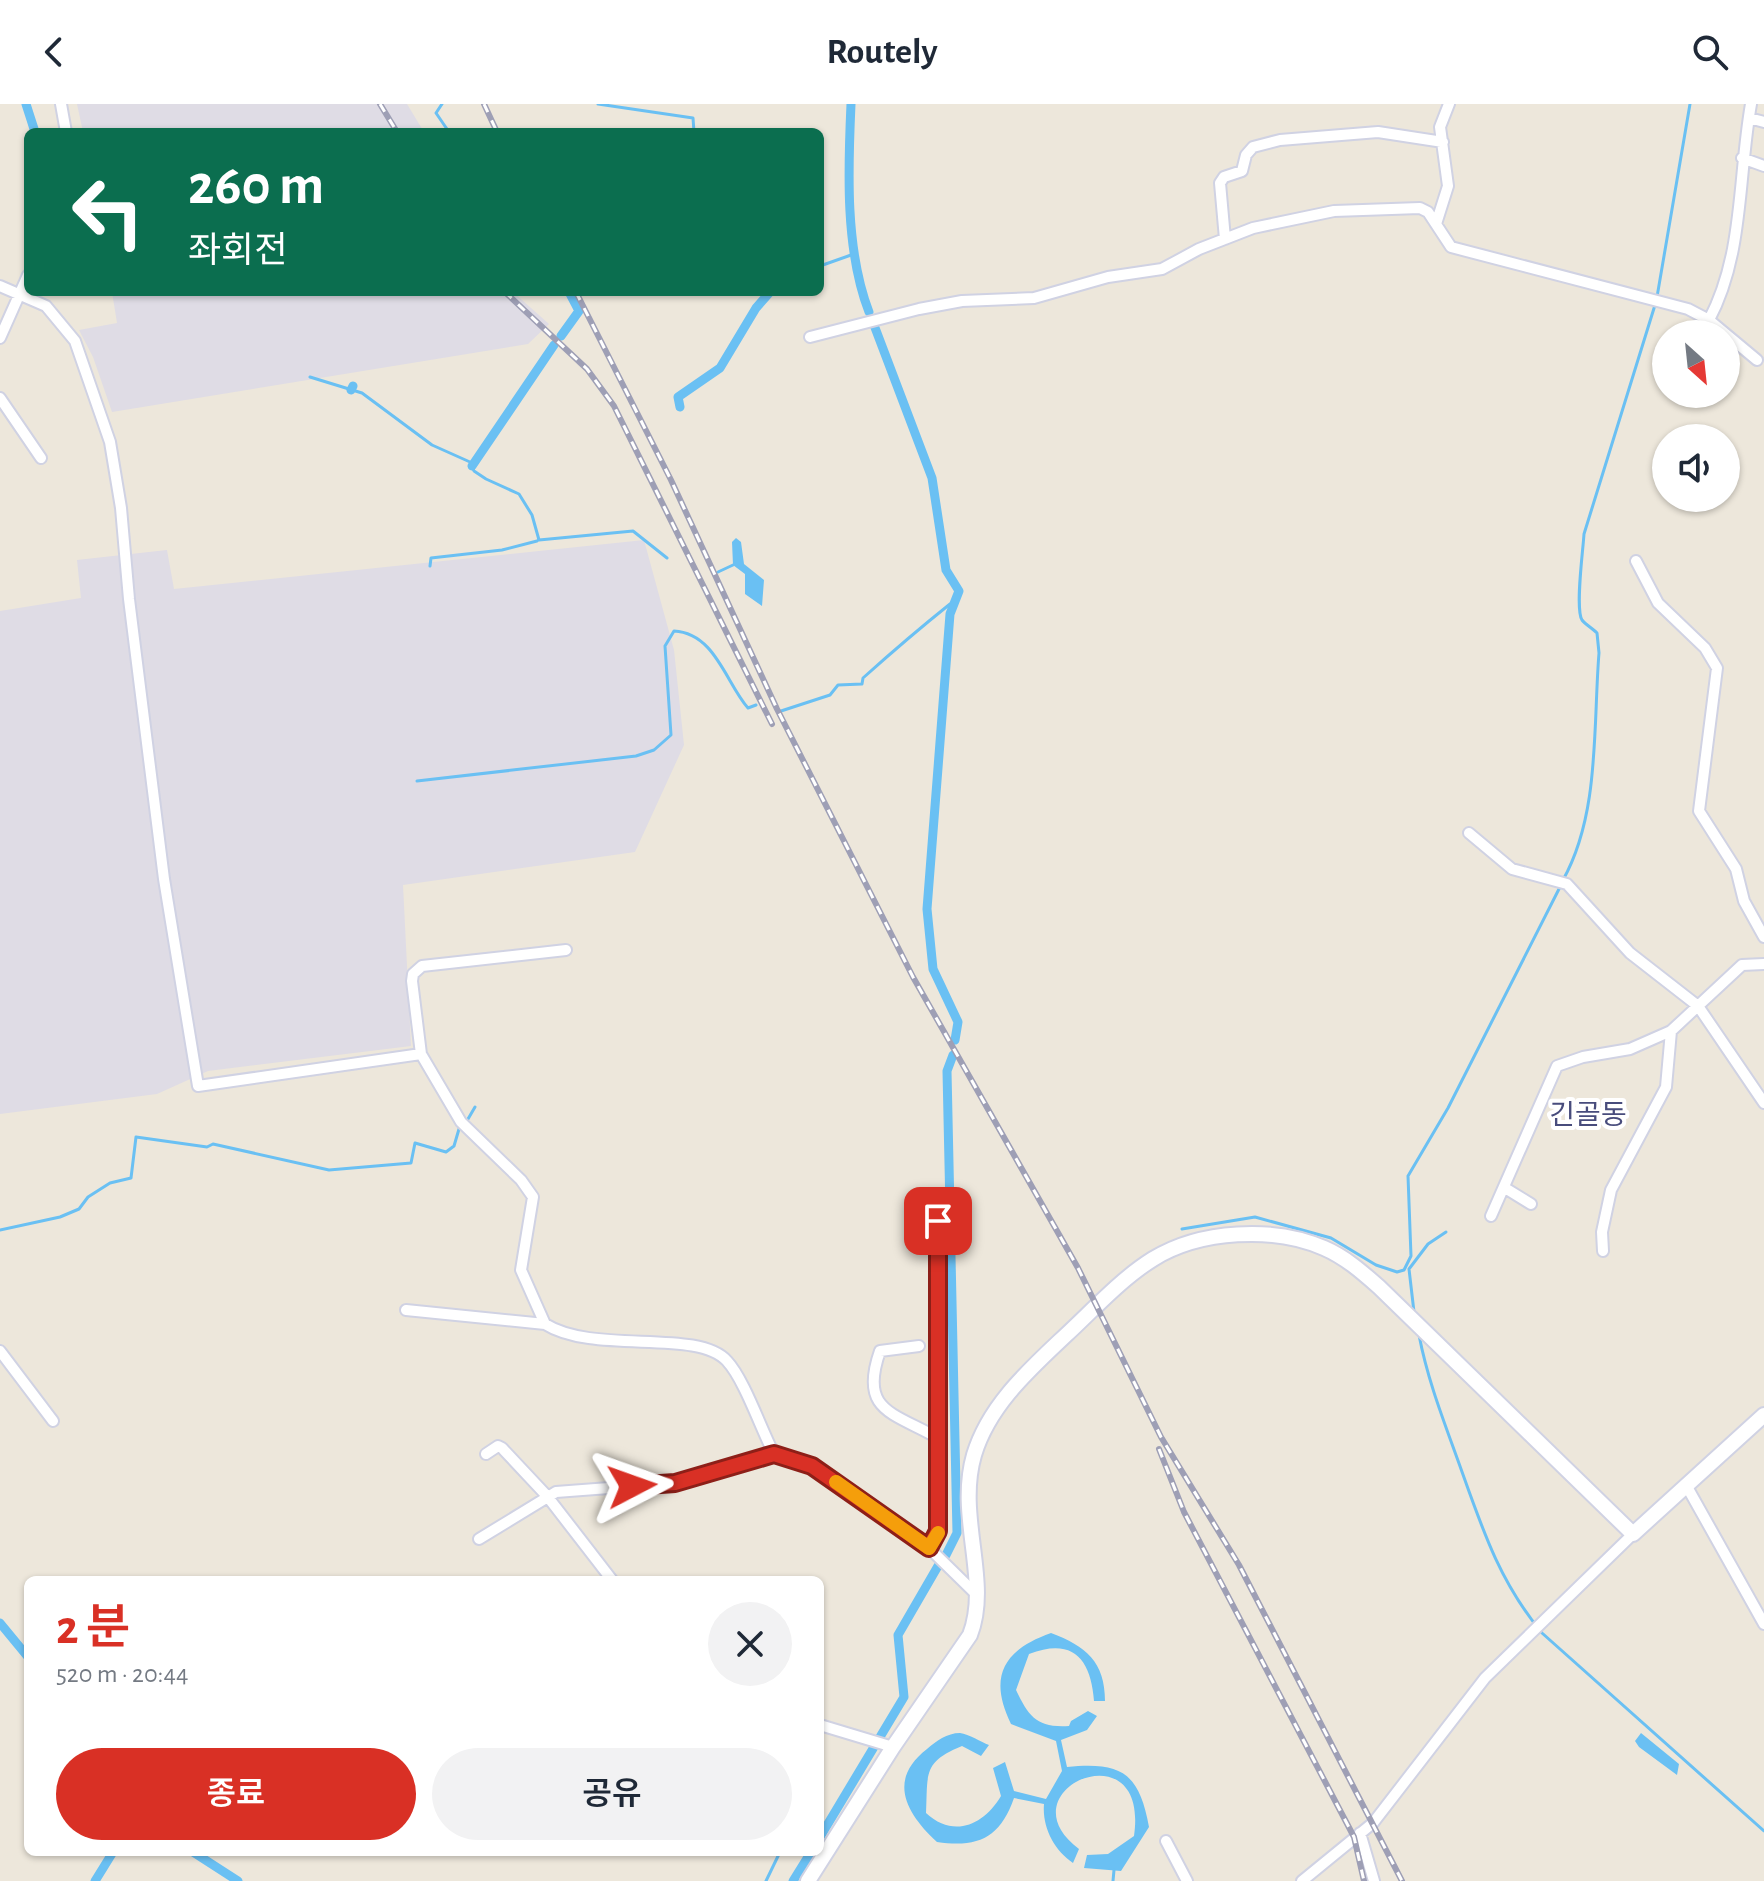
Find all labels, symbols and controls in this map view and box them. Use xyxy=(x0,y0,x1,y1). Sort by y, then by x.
icon: back xyxy=(32,30,76,74)
icon: search xyxy=(1688,30,1732,74)
text: Routely xyxy=(827,34,937,70)
text: 260 m xyxy=(188,158,324,214)
icon: left xyxy=(56,160,160,264)
text: 좌회전 xyxy=(188,233,287,269)
north arrow xyxy=(1652,320,1740,408)
map controls xyxy=(1652,320,1740,512)
button: sound xyxy=(1652,424,1740,512)
district label: 긴골동 xyxy=(1549,1100,1627,1130)
pin xyxy=(904,1187,972,1255)
icon: arrive xyxy=(916,1199,960,1243)
position arrow xyxy=(590,1444,674,1528)
button: close xyxy=(708,1602,792,1686)
text: 2 분 xyxy=(56,1605,130,1653)
text: 520 m · 20:44 xyxy=(56,1661,189,1687)
button: 종료 xyxy=(56,1748,416,1840)
button: 공유 xyxy=(432,1748,792,1840)

